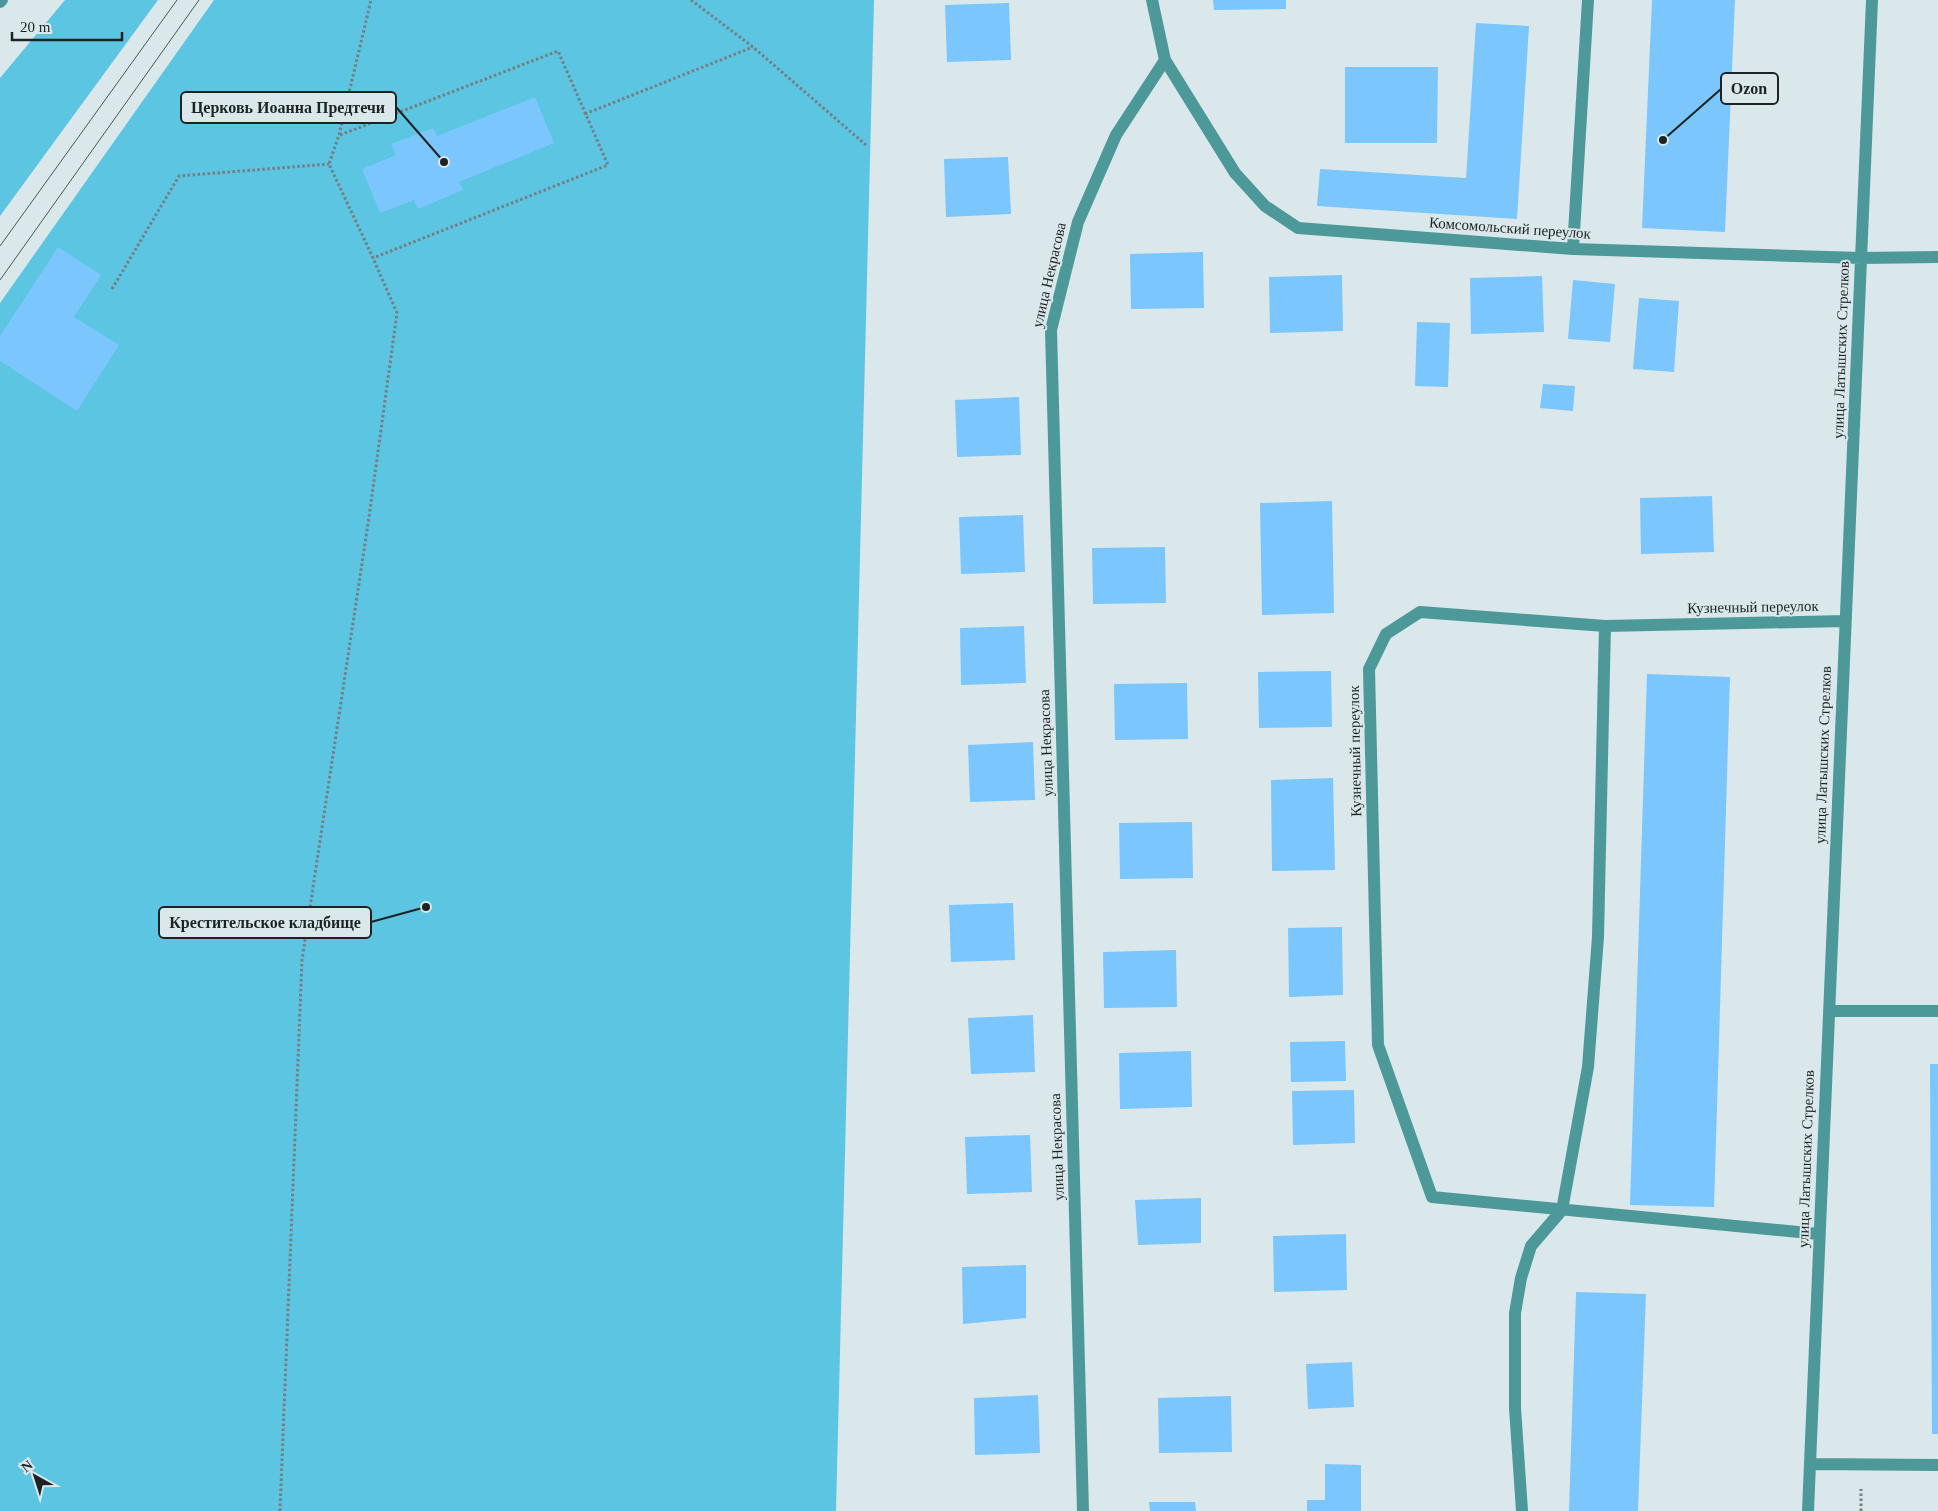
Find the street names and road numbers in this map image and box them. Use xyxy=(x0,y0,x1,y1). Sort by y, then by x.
street label: Комсомольский переулок xyxy=(1428,214,1592,242)
street label: улица Некрасова xyxy=(1029,221,1069,329)
street label: улица Латышских Стрелков xyxy=(1830,261,1852,439)
street label: Кузнечный переулок xyxy=(1687,598,1820,616)
street label: улица Латышских Стрелков xyxy=(1812,666,1834,844)
street label: Кузнечный переулок xyxy=(1346,684,1364,817)
street label: улица Некрасова xyxy=(1036,689,1056,797)
street label: улица Латышских Стрелков xyxy=(1795,1070,1817,1248)
street label: улица Некрасова xyxy=(1047,1093,1067,1201)

